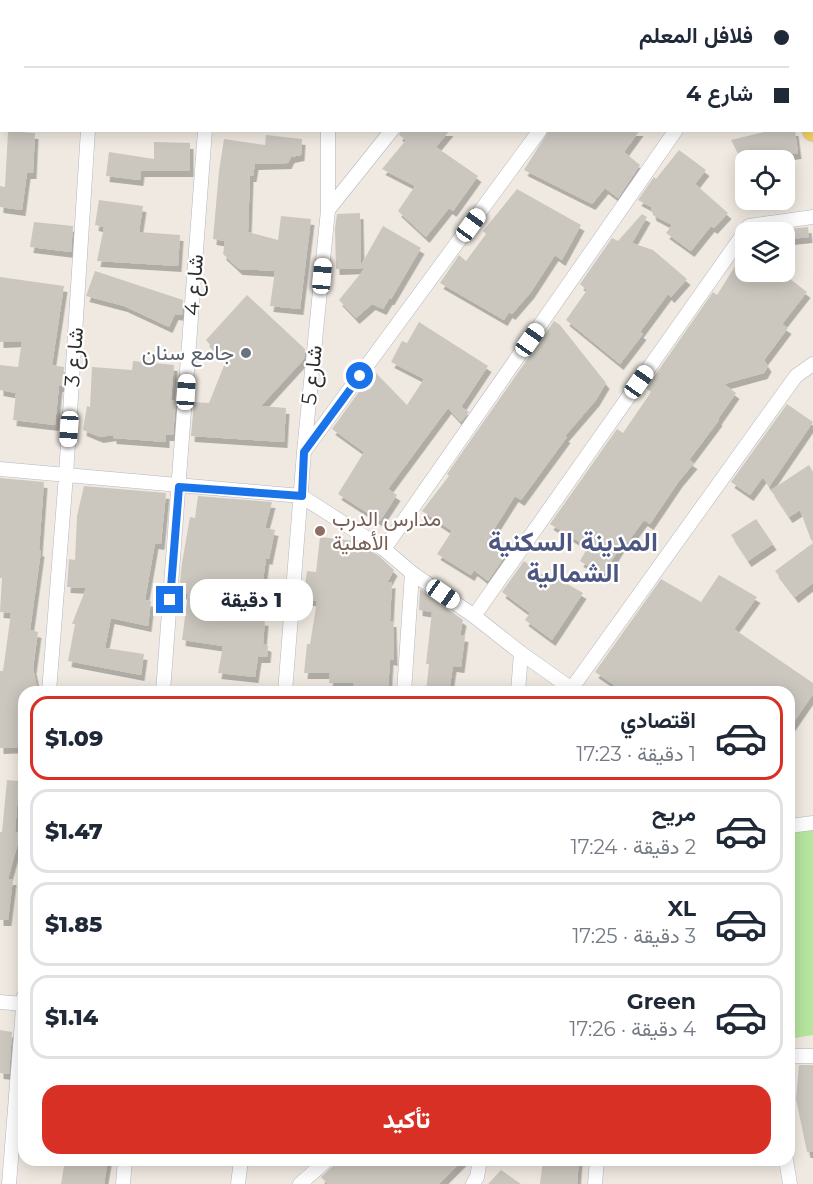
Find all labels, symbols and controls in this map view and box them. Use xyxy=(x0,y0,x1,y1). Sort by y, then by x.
text: فلافل المعلم xyxy=(639,22,753,49)
text: شارع 4 xyxy=(686,80,753,107)
map controls xyxy=(735,150,795,282)
button: locate xyxy=(735,150,795,210)
car xyxy=(453,205,489,245)
button: layers xyxy=(735,222,795,282)
street label: شارع 4 xyxy=(179,253,210,317)
car xyxy=(311,257,333,295)
car xyxy=(512,320,548,360)
street label: شارع 3 xyxy=(59,326,90,388)
place label: جامع سنان xyxy=(142,340,234,367)
street label: شارع 5 xyxy=(296,344,329,406)
marker: جامع سنان xyxy=(239,346,253,360)
route start xyxy=(346,362,373,389)
car xyxy=(621,362,657,402)
car xyxy=(176,373,196,411)
car xyxy=(59,410,79,448)
place label: مدارس الدرب الأهلية xyxy=(332,506,441,555)
marker: مدارس الدرب الأهلية xyxy=(313,524,327,538)
district label: المدينة السكنية الشمالية xyxy=(488,525,658,589)
car xyxy=(423,576,463,612)
callout: 1 دقيقة xyxy=(191,579,314,621)
route end xyxy=(156,586,183,613)
text: 1 دقيقة xyxy=(221,588,282,612)
text: اقتصادي xyxy=(620,707,696,734)
icon: car xyxy=(714,711,768,765)
text: $1.09 xyxy=(45,725,103,752)
text: 1 دقيقة · 17:23 xyxy=(576,742,696,766)
text: مريح xyxy=(652,800,696,827)
icon: car xyxy=(714,804,768,858)
text: $1.47 xyxy=(45,818,103,845)
text: 2 دقيقة · 17:24 xyxy=(571,835,696,859)
text: XL xyxy=(667,895,696,922)
icon: car xyxy=(714,897,768,951)
text: $1.85 xyxy=(45,911,102,938)
text: 3 دقيقة · 17:25 xyxy=(572,924,696,948)
text: Green xyxy=(627,988,696,1015)
icon: car xyxy=(714,990,768,1044)
text: $1.14 xyxy=(45,1004,98,1031)
text: 4 دقيقة · 17:26 xyxy=(569,1017,696,1041)
button: تأكيد xyxy=(42,1085,771,1154)

